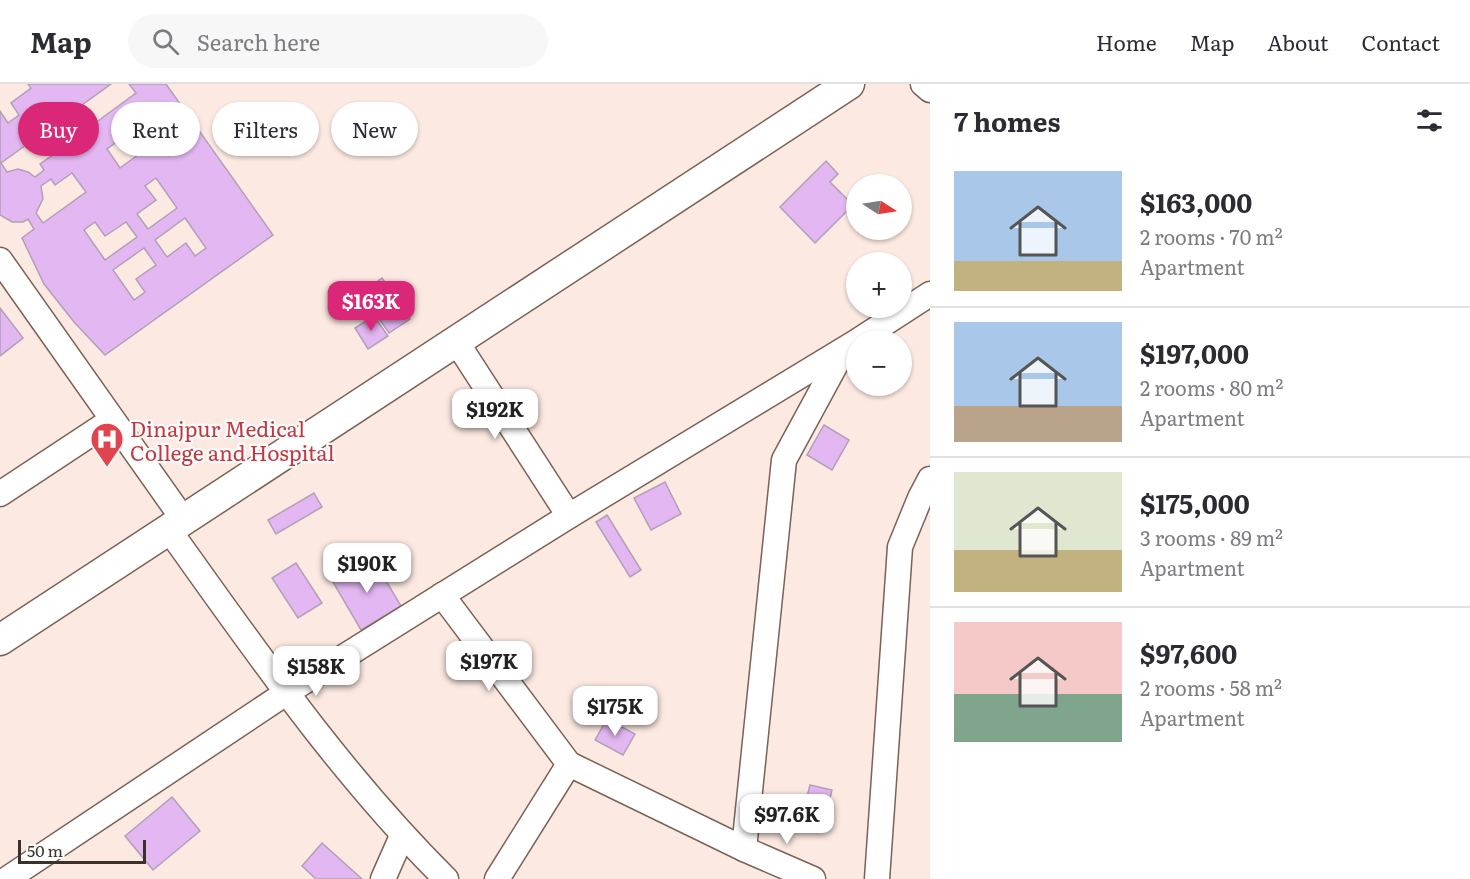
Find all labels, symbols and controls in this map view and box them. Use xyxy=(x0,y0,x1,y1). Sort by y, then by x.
search box xyxy=(128,14,548,68)
text: Map xyxy=(30,20,92,62)
icon: search xyxy=(149,25,182,58)
text: Search here xyxy=(197,25,320,58)
text: Home xyxy=(1096,26,1157,57)
text: Map xyxy=(1190,26,1234,57)
text: About xyxy=(1267,26,1329,57)
text: Contact xyxy=(1362,26,1440,57)
text: 7 homes xyxy=(954,101,1060,140)
chip: Buy xyxy=(18,102,99,156)
chip: Rent xyxy=(111,102,200,156)
chip: Filters xyxy=(212,102,319,156)
chip: New xyxy=(331,102,418,156)
icon: filters xyxy=(1413,104,1446,137)
north arrow xyxy=(846,174,912,240)
map controls xyxy=(846,174,912,396)
text: $163,000 xyxy=(1140,182,1252,221)
icon: home xyxy=(1002,195,1074,267)
text: 2 rooms · 70 m² xyxy=(1140,221,1283,251)
text: Apartment xyxy=(1140,251,1245,281)
button: + xyxy=(846,252,912,318)
pin: $163K xyxy=(329,281,413,332)
text: $163K xyxy=(342,285,400,315)
button: − xyxy=(846,330,912,396)
text: $197,000 xyxy=(1140,333,1249,372)
icon: home xyxy=(1002,346,1074,418)
text: 2 rooms · 80 m² xyxy=(1140,372,1283,402)
pin: $192K xyxy=(453,389,537,440)
text: $192K xyxy=(466,393,524,423)
text: Apartment xyxy=(1140,402,1245,432)
place label: Dinajpur Medical College and Hospital xyxy=(130,412,335,467)
hospital icon: Dinajpur Medical College and Hospital xyxy=(89,421,125,468)
text: $175,000 xyxy=(1140,483,1250,522)
icon: home xyxy=(1002,496,1074,568)
text: 3 rooms · 89 m² xyxy=(1140,522,1283,552)
pin: $190K xyxy=(325,543,409,594)
text: $190K xyxy=(337,547,397,577)
text: Apartment xyxy=(1140,552,1245,582)
text: $97,600 xyxy=(1140,633,1237,672)
pin: $197K xyxy=(447,641,531,692)
text: $197K xyxy=(460,645,518,675)
pin: $158K xyxy=(274,646,358,697)
icon: home xyxy=(1002,646,1074,718)
text: $158K xyxy=(287,650,345,680)
text: 2 rooms · 58 m² xyxy=(1140,672,1282,702)
pin: $175K xyxy=(573,686,657,737)
text: $175K xyxy=(587,690,643,720)
text: Apartment xyxy=(1140,702,1245,732)
pin: $97.6K xyxy=(738,794,836,845)
text: $97.6K xyxy=(754,798,820,828)
scale bar xyxy=(18,837,146,864)
text: 50 m xyxy=(27,838,63,862)

